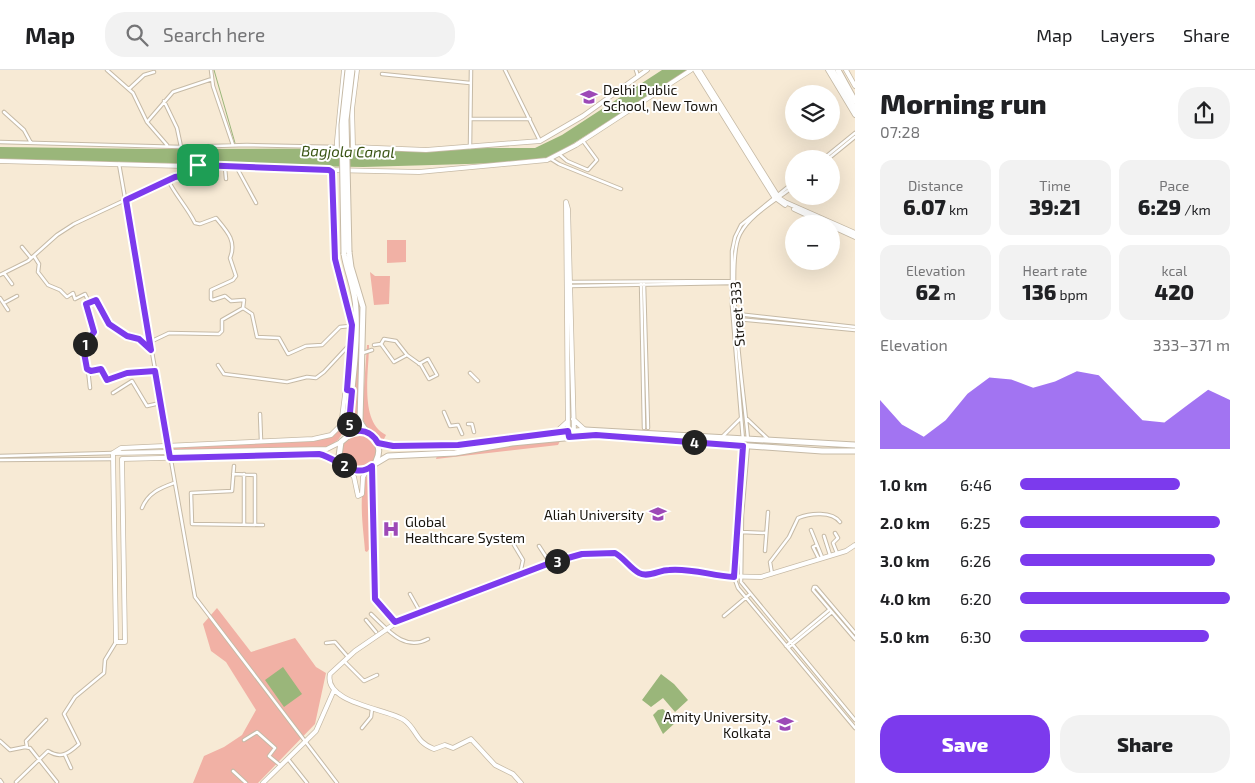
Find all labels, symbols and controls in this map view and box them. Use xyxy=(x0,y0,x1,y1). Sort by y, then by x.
search box xyxy=(105,12,455,57)
text: Map xyxy=(25,20,75,49)
icon: search xyxy=(123,21,151,49)
text: Search here xyxy=(163,23,265,46)
text: Map xyxy=(1036,24,1072,46)
text: Layers xyxy=(1100,24,1155,46)
text: Share xyxy=(1183,24,1230,46)
place label: Delhi Public School, New Town xyxy=(603,81,718,114)
map controls xyxy=(785,85,840,270)
button: layers xyxy=(785,85,840,140)
text: Morning run xyxy=(880,86,1047,120)
school or university icon: Delhi Public School, New Town xyxy=(579,87,599,107)
button: share xyxy=(1178,87,1230,139)
text: 07:28 xyxy=(880,122,920,141)
water label: Bagjola Canal xyxy=(301,141,395,162)
pin xyxy=(177,144,219,186)
button: + xyxy=(785,150,840,205)
icon: arrive xyxy=(184,151,212,179)
text: Distance xyxy=(908,177,963,194)
text: Time xyxy=(1039,177,1071,194)
text: Pace xyxy=(1159,177,1189,194)
text: 6.07 xyxy=(903,194,946,219)
text: 39:21 xyxy=(1029,194,1081,219)
text: 6:29 xyxy=(1138,194,1181,219)
text: km xyxy=(946,201,968,218)
text: /km xyxy=(1181,201,1211,218)
button: − xyxy=(785,215,840,270)
text: Elevation xyxy=(906,262,965,279)
text: Heart rate xyxy=(1023,262,1087,279)
text: kcal xyxy=(1162,262,1187,279)
text: 62 xyxy=(915,279,940,304)
text: 136 xyxy=(1022,279,1056,304)
text: 420 xyxy=(1155,279,1194,304)
street label: Street 333 xyxy=(726,281,748,347)
text: m xyxy=(940,286,956,303)
text: bpm xyxy=(1056,286,1088,303)
pin: 1 xyxy=(72,332,98,356)
text: Elevation xyxy=(880,335,948,354)
text: 333–371 m xyxy=(1153,335,1230,354)
text: 1 xyxy=(82,336,89,353)
pin: 5 xyxy=(336,412,362,436)
text: 5 xyxy=(346,416,353,433)
pin: 4 xyxy=(682,430,706,454)
text: 4 xyxy=(690,434,699,451)
pin: 2 xyxy=(332,452,356,478)
text: 2 xyxy=(340,457,349,474)
text: 1.0 km xyxy=(880,475,927,494)
text: 6:46 xyxy=(960,475,992,494)
school or university icon: Aliah University xyxy=(648,504,668,524)
place label: Aliah University xyxy=(544,506,645,523)
place label: Global Healthcare System xyxy=(405,513,525,546)
text: 2.0 km xyxy=(880,513,930,532)
text: 6:25 xyxy=(960,513,991,532)
hospital icon: Global Healthcare System xyxy=(381,519,401,539)
pin: 3 xyxy=(544,548,570,574)
text: 3.0 km xyxy=(880,551,930,570)
text: 6:26 xyxy=(960,551,991,570)
text: 3 xyxy=(554,553,561,570)
text: 4.0 km xyxy=(880,589,931,608)
text: 6:20 xyxy=(960,589,992,608)
text: 5.0 km xyxy=(880,627,929,646)
text: 6:30 xyxy=(960,627,991,646)
place label: Amity University, Kolkata xyxy=(664,708,771,741)
school or university icon: Amity University, Kolkata xyxy=(775,714,795,734)
button: Save xyxy=(880,715,1050,773)
button: Share xyxy=(1060,715,1230,773)

